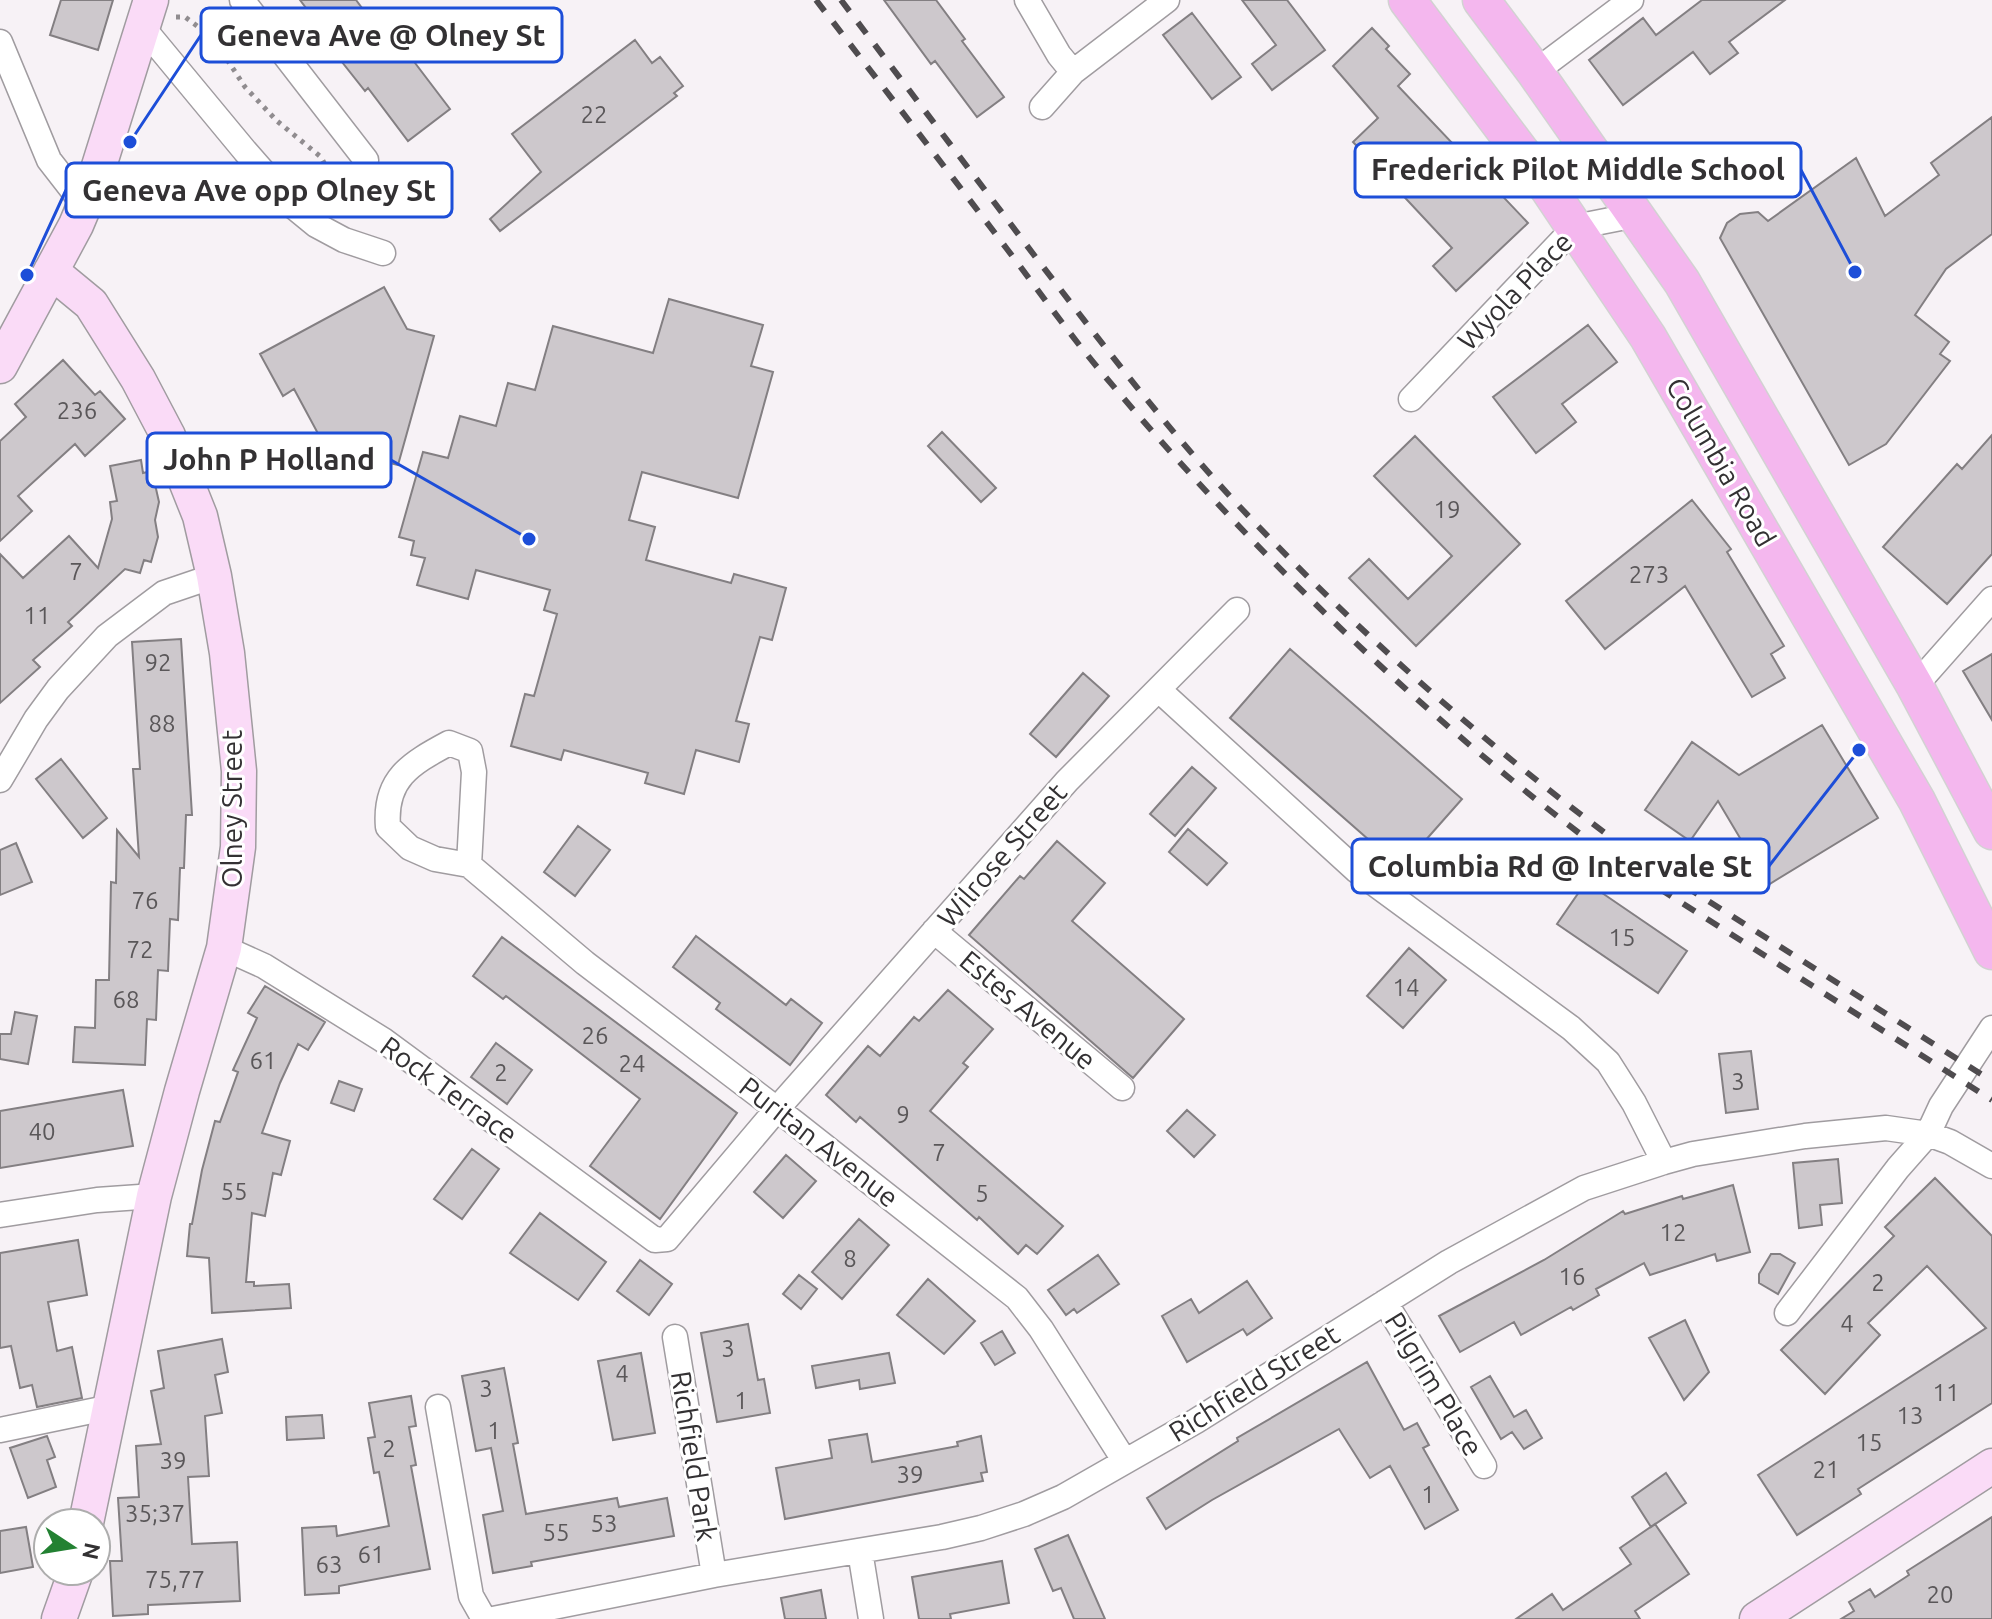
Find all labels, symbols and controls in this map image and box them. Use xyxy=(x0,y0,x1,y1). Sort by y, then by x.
callout: Geneva Ave @ Olney St xyxy=(201,8,562,62)
text: Geneva Ave @ Olney St xyxy=(216,18,546,52)
house number: 22 xyxy=(580,101,608,128)
callout: Frederick Pilot Middle School xyxy=(1355,143,1801,197)
text: Frederick Pilot Middle School xyxy=(1371,152,1785,186)
callout: Geneva Ave opp Olney St xyxy=(66,163,452,217)
text: Geneva Ave opp Olney St xyxy=(82,173,436,207)
street label: Wyola Place xyxy=(1451,226,1578,356)
street label: Columbia Road xyxy=(1661,372,1782,552)
house number: 236 xyxy=(57,397,97,424)
callout: John P Holland xyxy=(147,433,391,487)
text: John P Holland xyxy=(163,442,375,476)
house number: 19 xyxy=(1433,496,1461,523)
house number: 7 xyxy=(69,558,83,585)
house number: 273 xyxy=(1629,561,1669,588)
house number: 11 xyxy=(23,602,51,629)
house number: 92 xyxy=(144,649,172,676)
house number: 88 xyxy=(148,710,176,737)
street label: Olney Street xyxy=(216,730,247,888)
street label: Wilrose Street xyxy=(931,777,1072,933)
callout: Columbia Rd @ Intervale St xyxy=(1352,839,1769,893)
text: Columbia Rd @ Intervale St xyxy=(1368,849,1752,883)
house number: 76 xyxy=(131,887,159,914)
house number: 15 xyxy=(1608,924,1636,951)
house number: 72 xyxy=(126,936,154,963)
street label: Estes Avenue xyxy=(954,944,1102,1075)
house number: 14 xyxy=(1392,974,1420,1001)
house number: 68 xyxy=(112,986,140,1013)
house number: 26 xyxy=(581,1022,609,1049)
street label: Rock Terrace xyxy=(375,1030,524,1149)
house number: 61 xyxy=(249,1047,277,1074)
house number: 24 xyxy=(618,1050,646,1077)
house number: 2 xyxy=(494,1059,508,1086)
house number: 3 xyxy=(1731,1068,1745,1095)
street label: Puritan Avenue xyxy=(734,1070,905,1213)
house number: 9 xyxy=(896,1101,910,1128)
house number: 40 xyxy=(28,1118,56,1145)
house number: 7 xyxy=(932,1139,946,1166)
house number: 55 xyxy=(220,1178,248,1205)
house number: 5 xyxy=(975,1180,989,1207)
house number: 12 xyxy=(1659,1219,1687,1246)
house number: 8 xyxy=(843,1245,857,1272)
house number: 16 xyxy=(1558,1263,1586,1290)
house number: 2 xyxy=(1871,1269,1885,1296)
street label: Pilgrim Place xyxy=(1379,1306,1489,1461)
house number: 4 xyxy=(1840,1310,1854,1337)
street label: Richfield Street xyxy=(1163,1318,1344,1447)
house number: 3 xyxy=(721,1335,735,1362)
house number: 4 xyxy=(615,1360,629,1387)
street label: Richfield Park xyxy=(666,1369,723,1543)
house number: 3 xyxy=(479,1375,493,1402)
house number: 11 xyxy=(1932,1379,1960,1406)
house number: 1 xyxy=(734,1387,748,1414)
house number: 13 xyxy=(1896,1402,1924,1429)
house number: 1 xyxy=(487,1417,501,1444)
house number: 15 xyxy=(1855,1429,1883,1456)
house number: 2 xyxy=(382,1435,396,1462)
house number: 39 xyxy=(159,1447,187,1474)
house number: 21 xyxy=(1812,1456,1840,1483)
house number: 39 xyxy=(896,1461,924,1488)
house number: 1 xyxy=(1421,1481,1435,1508)
house number: 35;37 xyxy=(125,1500,185,1527)
north arrow xyxy=(32,1507,112,1587)
house number: 53 xyxy=(590,1510,618,1537)
house number: 55 xyxy=(542,1519,570,1546)
text: N xyxy=(78,1541,106,1562)
house number: 61 xyxy=(357,1541,385,1568)
house number: 63 xyxy=(315,1551,343,1578)
house number: 75,77 xyxy=(145,1566,205,1593)
house number: 20 xyxy=(1926,1581,1954,1608)

